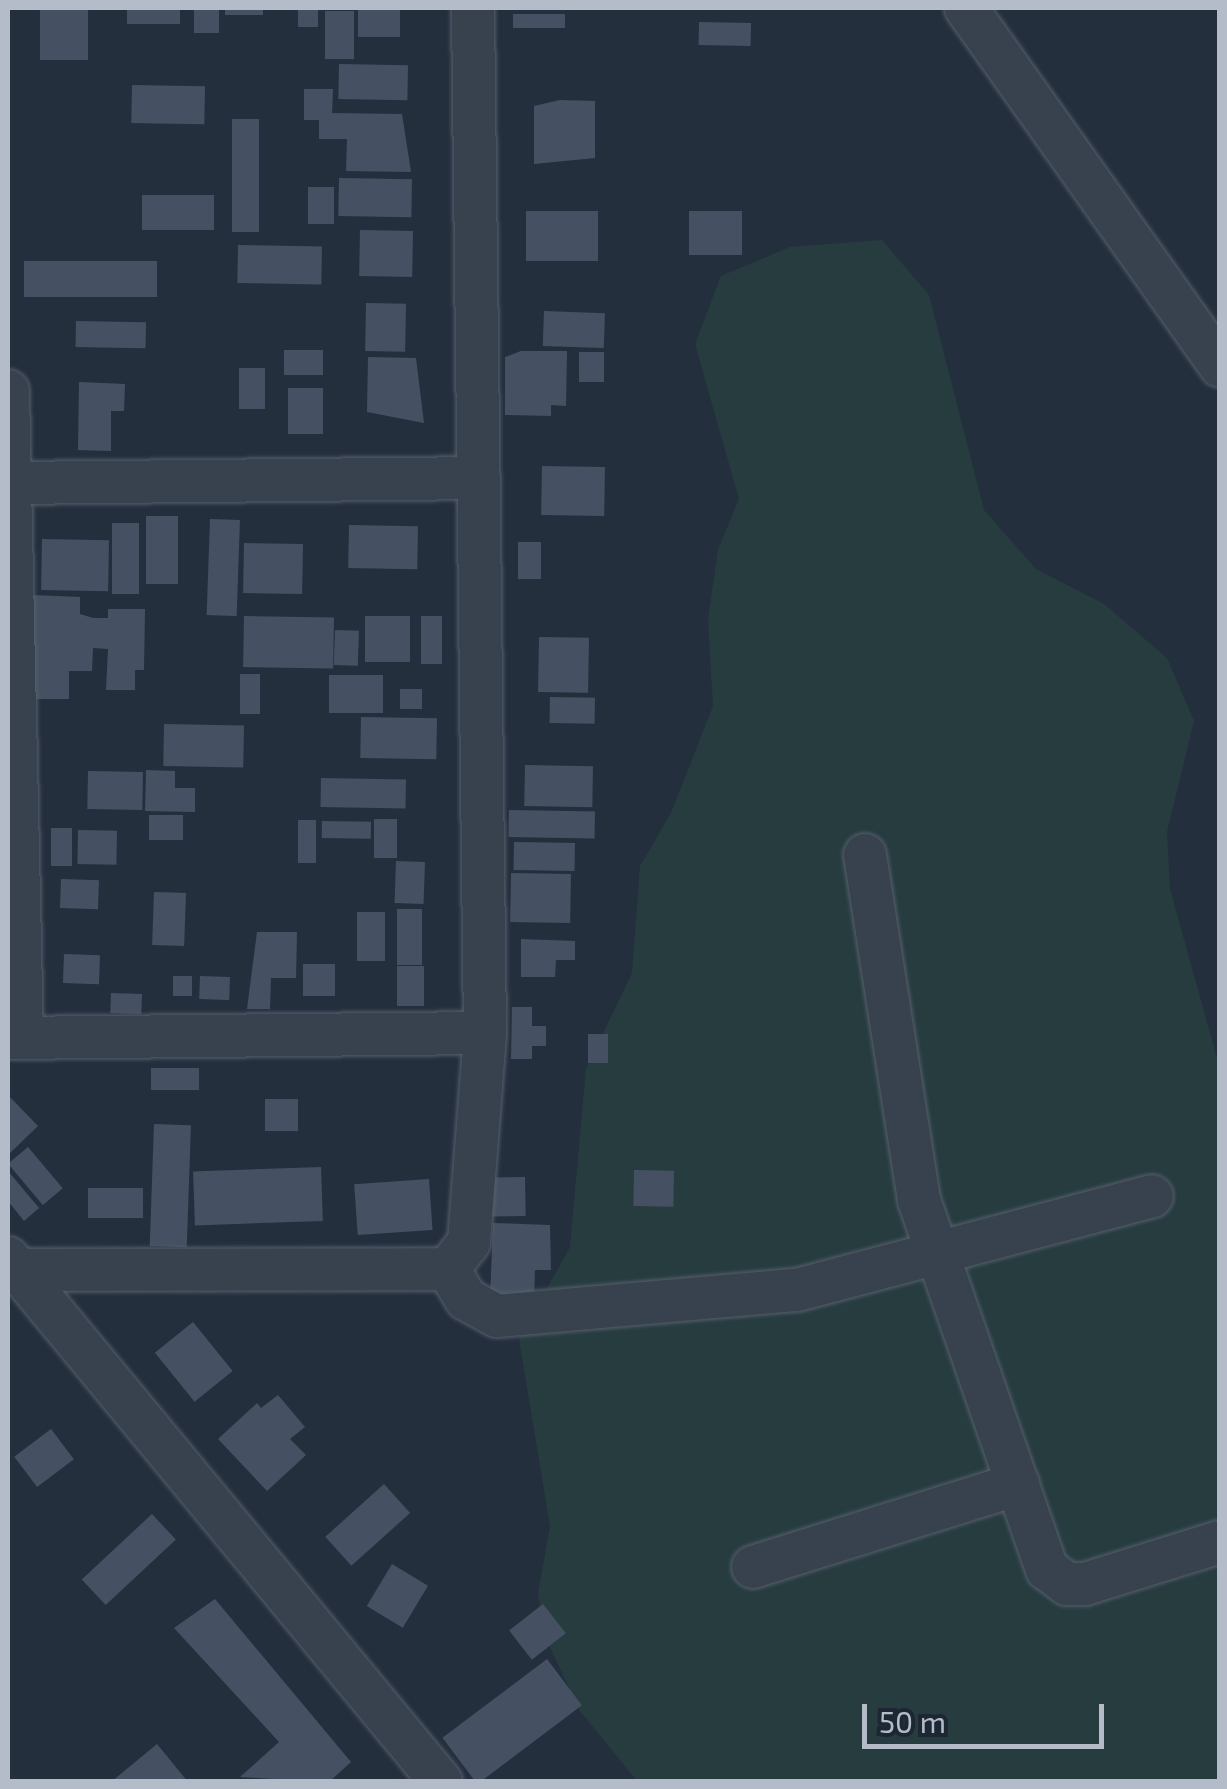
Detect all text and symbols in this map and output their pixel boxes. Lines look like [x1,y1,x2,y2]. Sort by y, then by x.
scale bar [867,1684,1110,1746]
text: 50 m [879,1703,946,1739]

